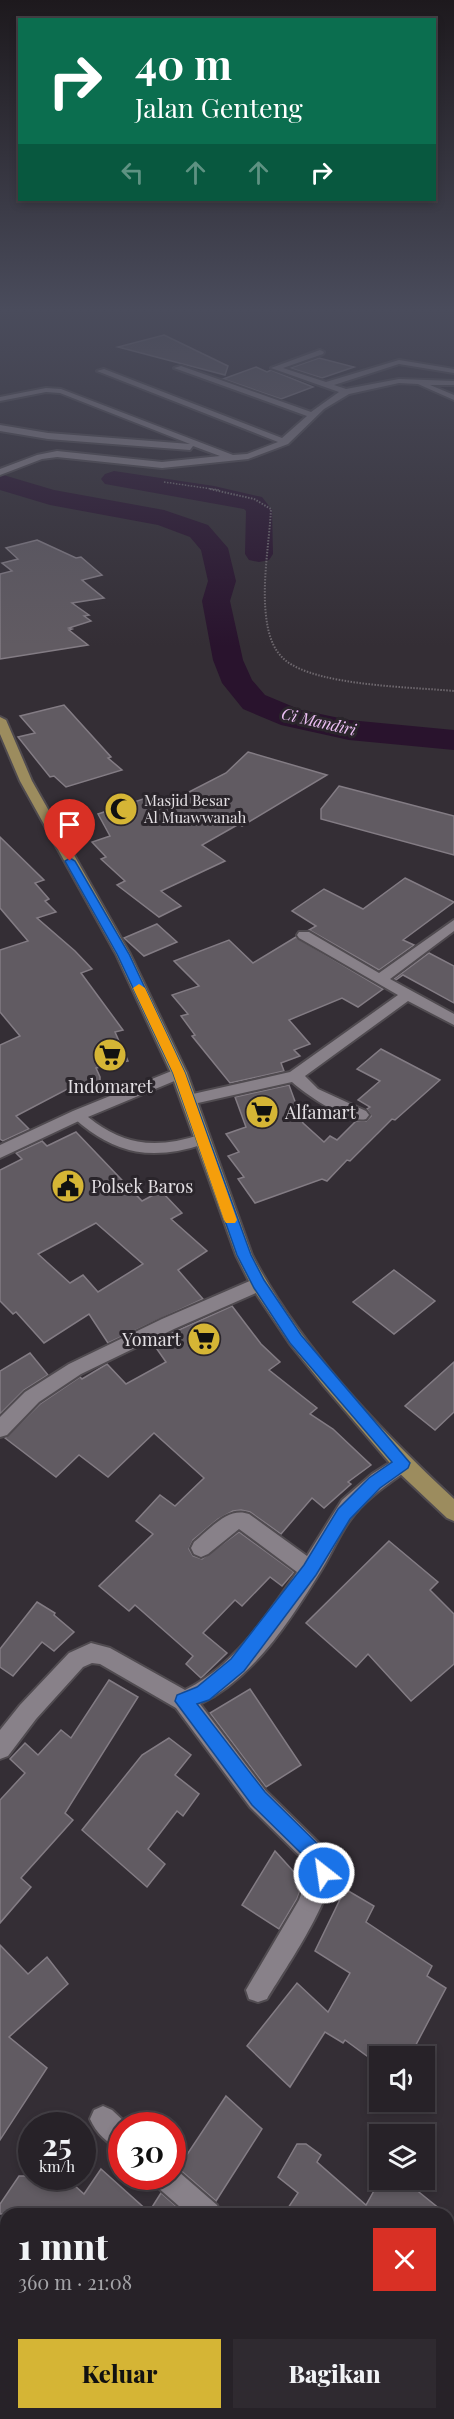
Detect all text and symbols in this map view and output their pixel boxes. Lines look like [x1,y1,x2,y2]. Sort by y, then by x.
text: 40 m [135,35,232,91]
icon: right [36,42,114,120]
text: Jalan Genteng [135,89,303,125]
icon: left [116,156,149,189]
icon: ahead [179,156,212,189]
icon: ahead [242,156,275,189]
icon: right [305,156,338,189]
water label: Ci Mandiri [280,702,359,740]
place label: Masjid Besar Al Muawwanah [143,790,246,827]
mosque icon: Masjid Besar Al Muawwanah [103,791,139,827]
pin [44,799,95,861]
icon: arrive [53,808,86,841]
supermarket icon: Indomaret [92,1037,128,1073]
place label: Indomaret [67,1074,153,1098]
supermarket icon: Alfamart [244,1094,280,1130]
place label: Alfamart [284,1100,356,1124]
public building icon: Polsek Baros [50,1168,86,1204]
place label: Polsek Baros [91,1174,193,1198]
supermarket icon: Yomart [186,1321,222,1357]
place label: Yomart [121,1327,182,1351]
position arrow [292,1841,356,1905]
map controls [369,2046,435,2190]
button: sound [369,2046,435,2112]
speed limit sign: 30 [108,2112,186,2190]
text: 25 [42,2124,72,2164]
button: layers [369,2124,435,2190]
text: km/h [39,2156,75,2176]
text: 1 mnt [18,2221,108,2269]
button: close [373,2228,436,2291]
text: 360 m · 21:08 [18,2268,132,2295]
button: Keluar [18,2339,221,2408]
button: Bagikan [233,2339,436,2408]

